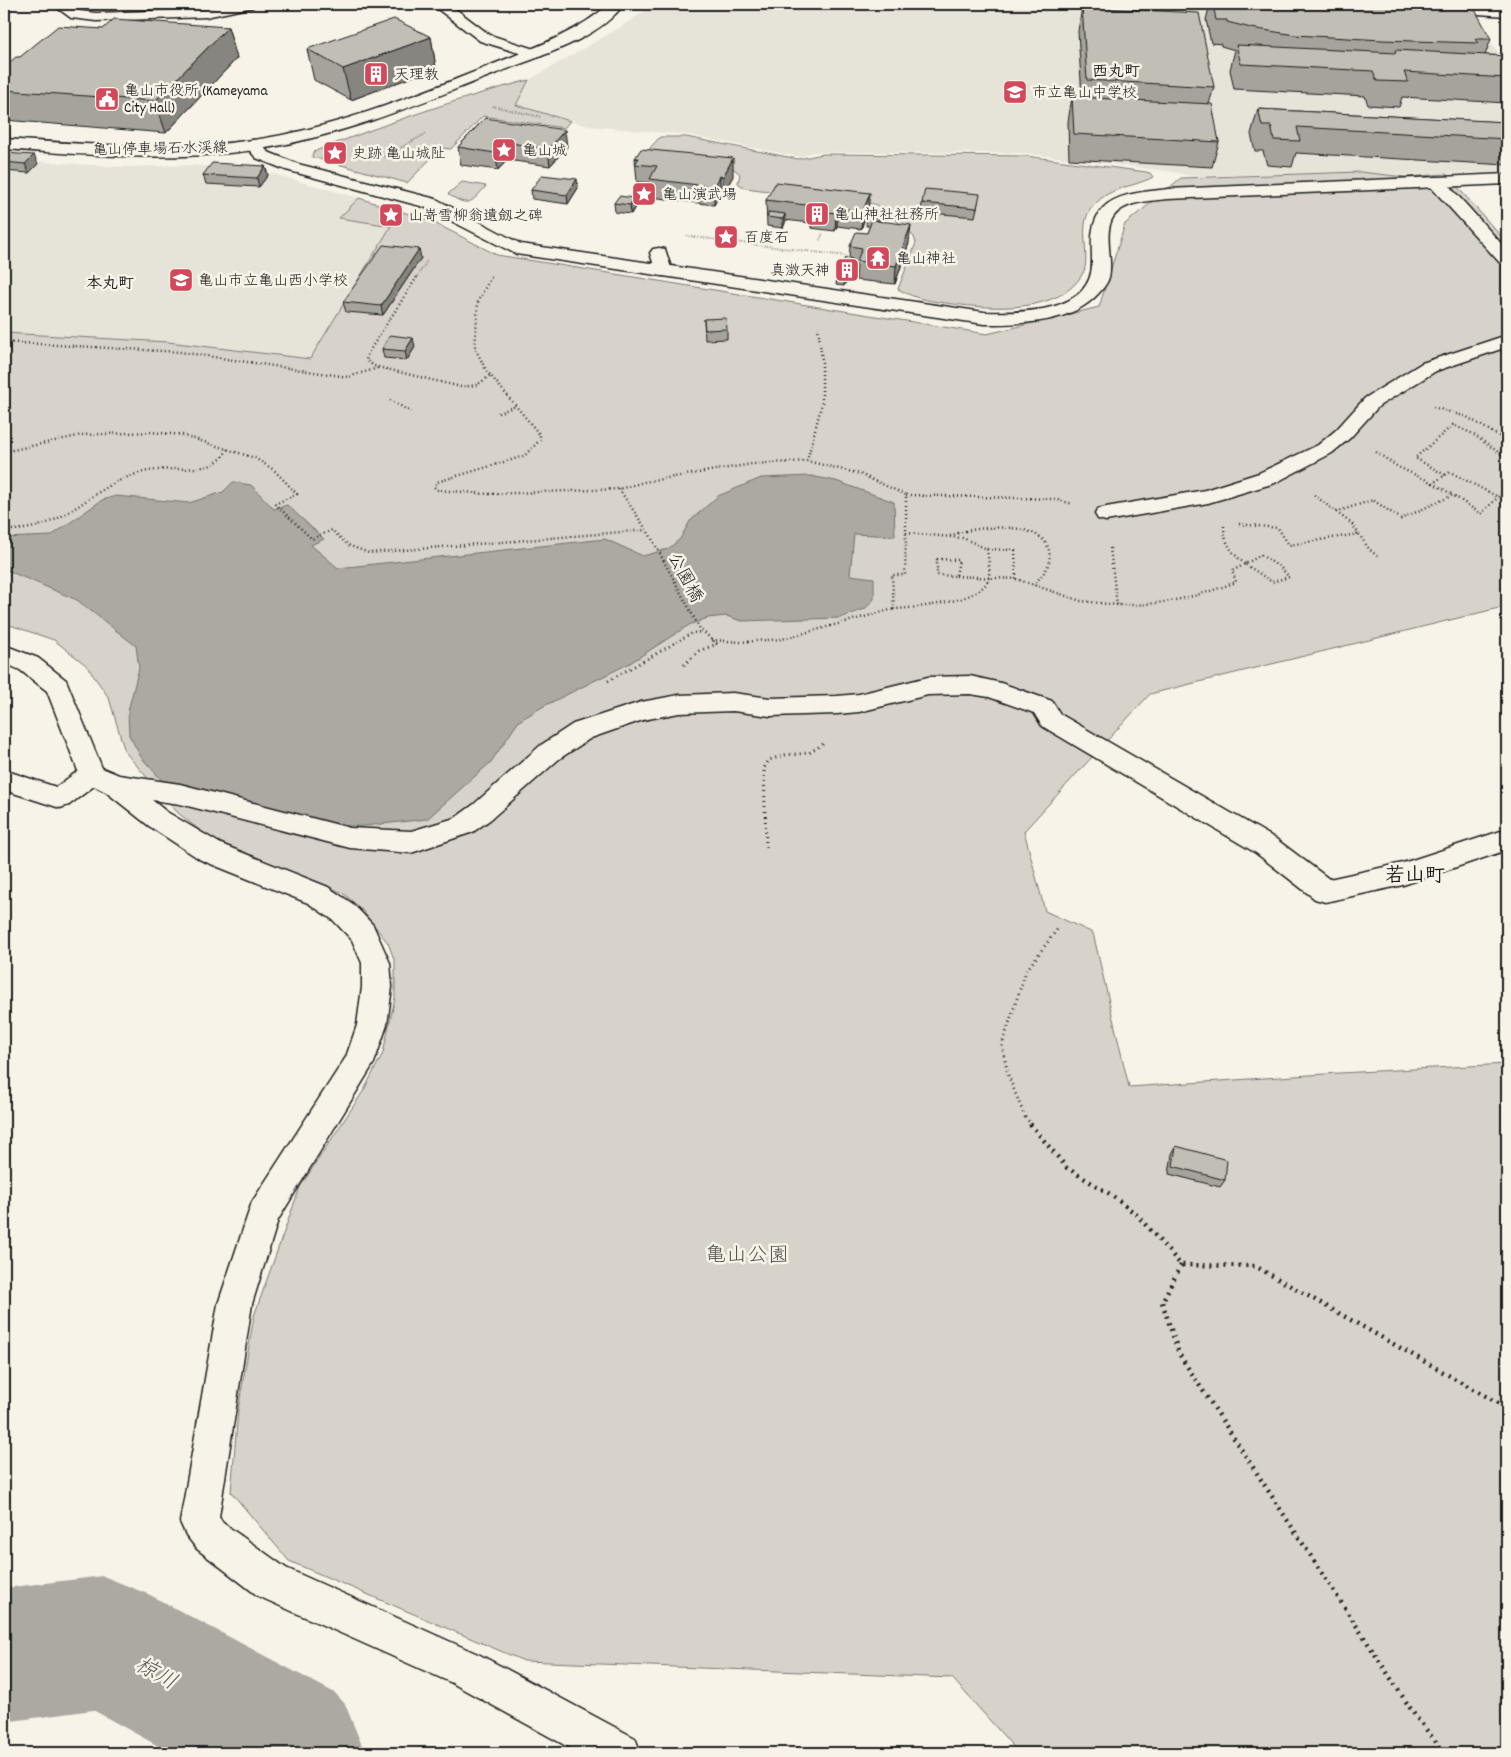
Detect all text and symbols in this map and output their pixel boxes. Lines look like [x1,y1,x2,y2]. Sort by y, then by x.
building icon: 天理教 [363,61,389,87]
district label: 西丸町 [1092,61,1140,84]
place label: 天理教 [394,65,439,87]
school or university icon: 市立亀山中学校 [1002,79,1028,105]
place label: 亀山市役所 (Kameyama City Hall) [124,81,268,120]
place label: 市立亀山中学校 [1032,83,1137,105]
public building icon: 亀山市役所 (Kameyama City Hall) [94,86,120,112]
place icon: 亀山城 [491,137,517,163]
street label: 亀山停車場石水渓線 [92,138,228,162]
place icon: 史跡 亀山城阯 [322,140,348,166]
place label: 亀山城 [522,141,567,163]
place label: 史跡 亀山城阯 [352,144,445,166]
place icon: 亀山演武場 [631,181,657,207]
place label: 亀山演武場 [662,185,737,207]
building icon: 亀山神社社務所 [804,201,830,227]
place icon: 山嵜雪柳翁遺劔之碑 [378,202,404,228]
place label: 亀山神社社務所 [834,205,939,227]
place label: 山嵜雪柳翁遺劔之碑 [408,206,543,228]
place icon: 百度石 [713,224,739,250]
place label: 百度石 [744,228,789,250]
temple icon: 亀山神社 [865,245,891,271]
place label: 亀山神社 [896,249,956,271]
building icon: 真澂天神 [834,257,860,283]
place label: 真澂天神 [770,261,830,283]
school or university icon: 亀山市立亀山西小学校 [168,267,194,293]
place label: 亀山市立亀山西小学校 [198,271,348,293]
district label: 本丸町 [86,273,134,296]
street label: 公園橋 [660,548,708,608]
district label: 若山町 [1385,863,1445,891]
park label: 亀山公園 [705,1242,789,1272]
water label: 椋川 [129,1651,182,1699]

